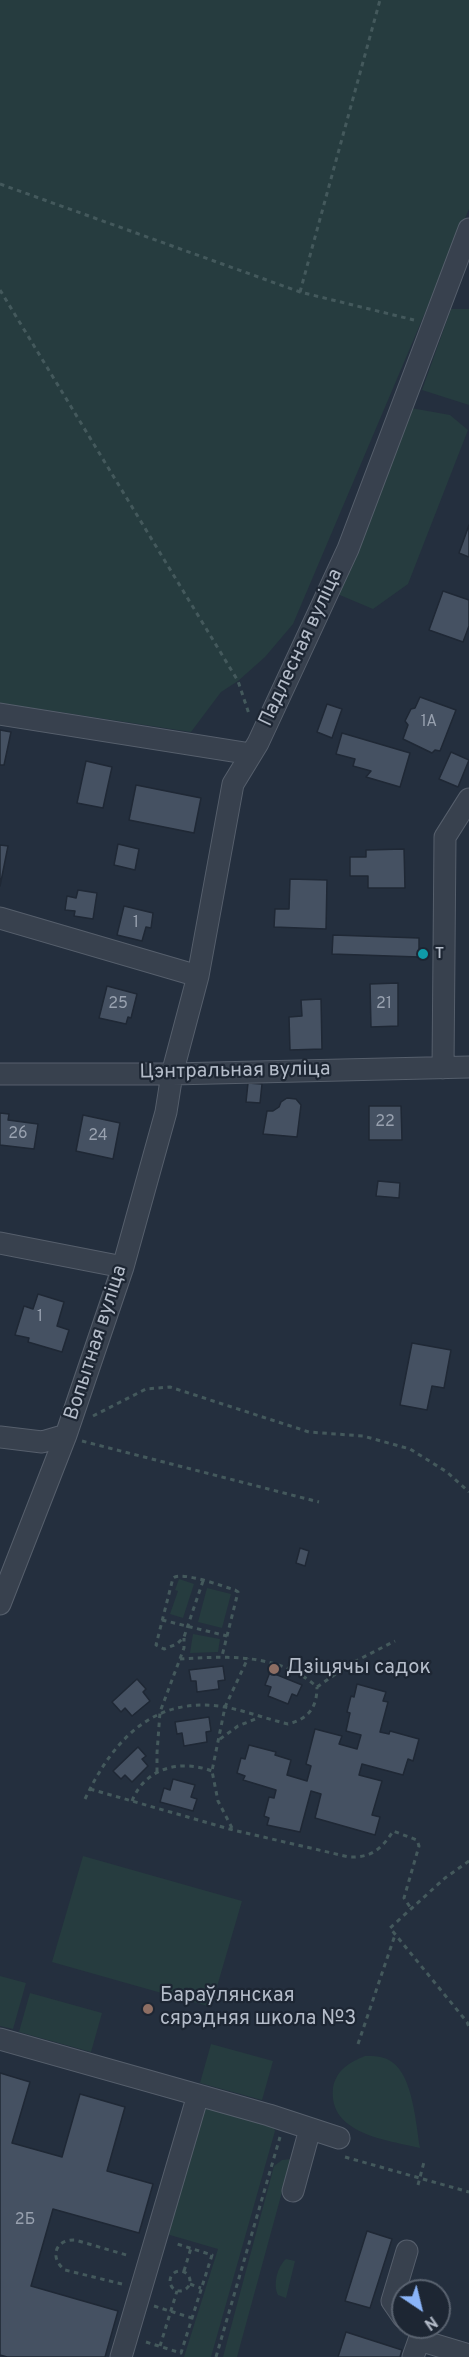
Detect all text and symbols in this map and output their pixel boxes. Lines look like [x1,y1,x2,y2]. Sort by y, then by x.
street label: Падлесная вуліца [255,565,349,731]
house number: 1А [421,713,437,733]
house number: 1 [133,914,139,934]
place label: т [435,942,444,966]
marker: т [416,947,430,961]
house number: 25 [108,995,128,1015]
house number: 21 [376,995,392,1015]
street label: Цэнтральная вуліца [139,1058,331,1086]
house number: 22 [375,1113,395,1133]
house number: 26 [8,1125,28,1145]
house number: 24 [88,1127,108,1147]
street label: Вопытная вуліца [61,1263,133,1423]
house number: 1 [37,1308,43,1328]
place label: Дзіцячы садок [286,1657,431,1681]
marker: Дзіцячы садок [267,1662,281,1676]
place label: Бараўлянская сярэдняя школа №3 [160,1985,356,2032]
marker: Бараўлянская сярэдняя школа №3 [141,2002,155,2016]
house number: 2Б [15,2211,35,2231]
north arrow [391,2279,451,2339]
text: N [420,2311,441,2334]

